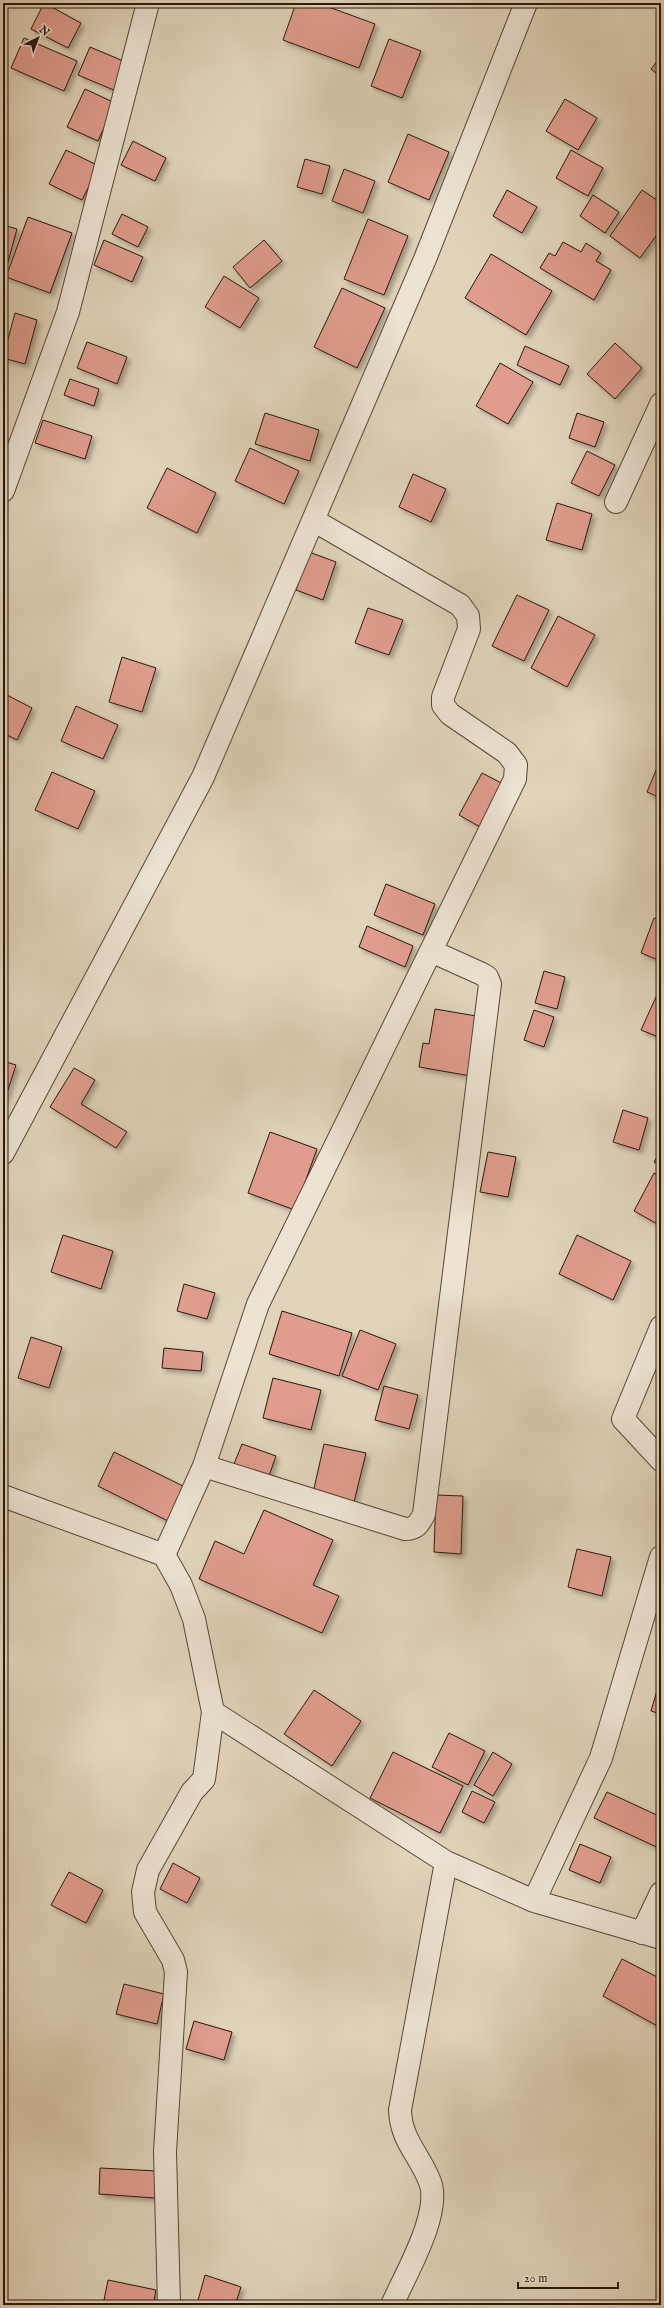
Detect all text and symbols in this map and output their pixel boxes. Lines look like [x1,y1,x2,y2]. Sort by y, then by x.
north arrow [18,18,58,58]
text: N [35,22,53,40]
scale bar [518,2264,618,2290]
text: 20 m [524,2271,547,2286]

